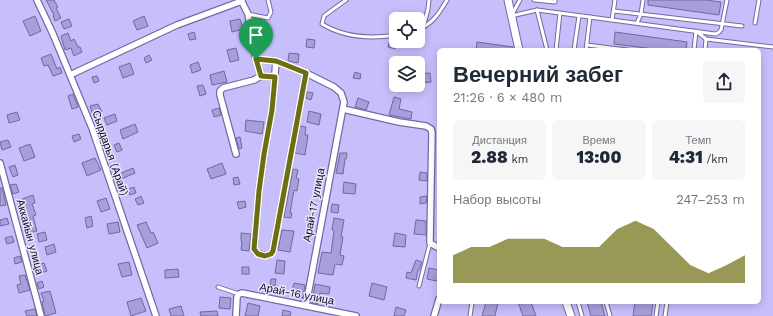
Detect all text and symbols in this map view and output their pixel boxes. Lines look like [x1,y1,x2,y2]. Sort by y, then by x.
map controls [389,12,425,92]
button: locate [389,12,425,48]
pin [239,18,273,59]
icon: arrive [245,24,267,46]
button: layers [389,56,425,92]
button: share [703,61,745,103]
text: Вечерний забег [453,62,623,87]
text: 21:26 · 6 × 480 m [453,90,562,105]
street label: Сырдарья (Арай) [89,109,131,197]
text: Дистанция [472,134,527,147]
text: Время [582,134,616,147]
text: Темп [685,134,711,147]
text: 2.88 [471,147,508,167]
text: 13:00 [576,147,622,167]
text: 4:31 [669,147,703,167]
text: km [508,153,528,166]
text: /km [703,153,728,166]
street label: Арай-17 улица [300,166,328,243]
text: Набор высоты [453,192,541,207]
text: 247–253 m [676,192,745,207]
street label: Аккайын улица [14,198,47,277]
street label: Арай-16 улица [259,280,336,308]

